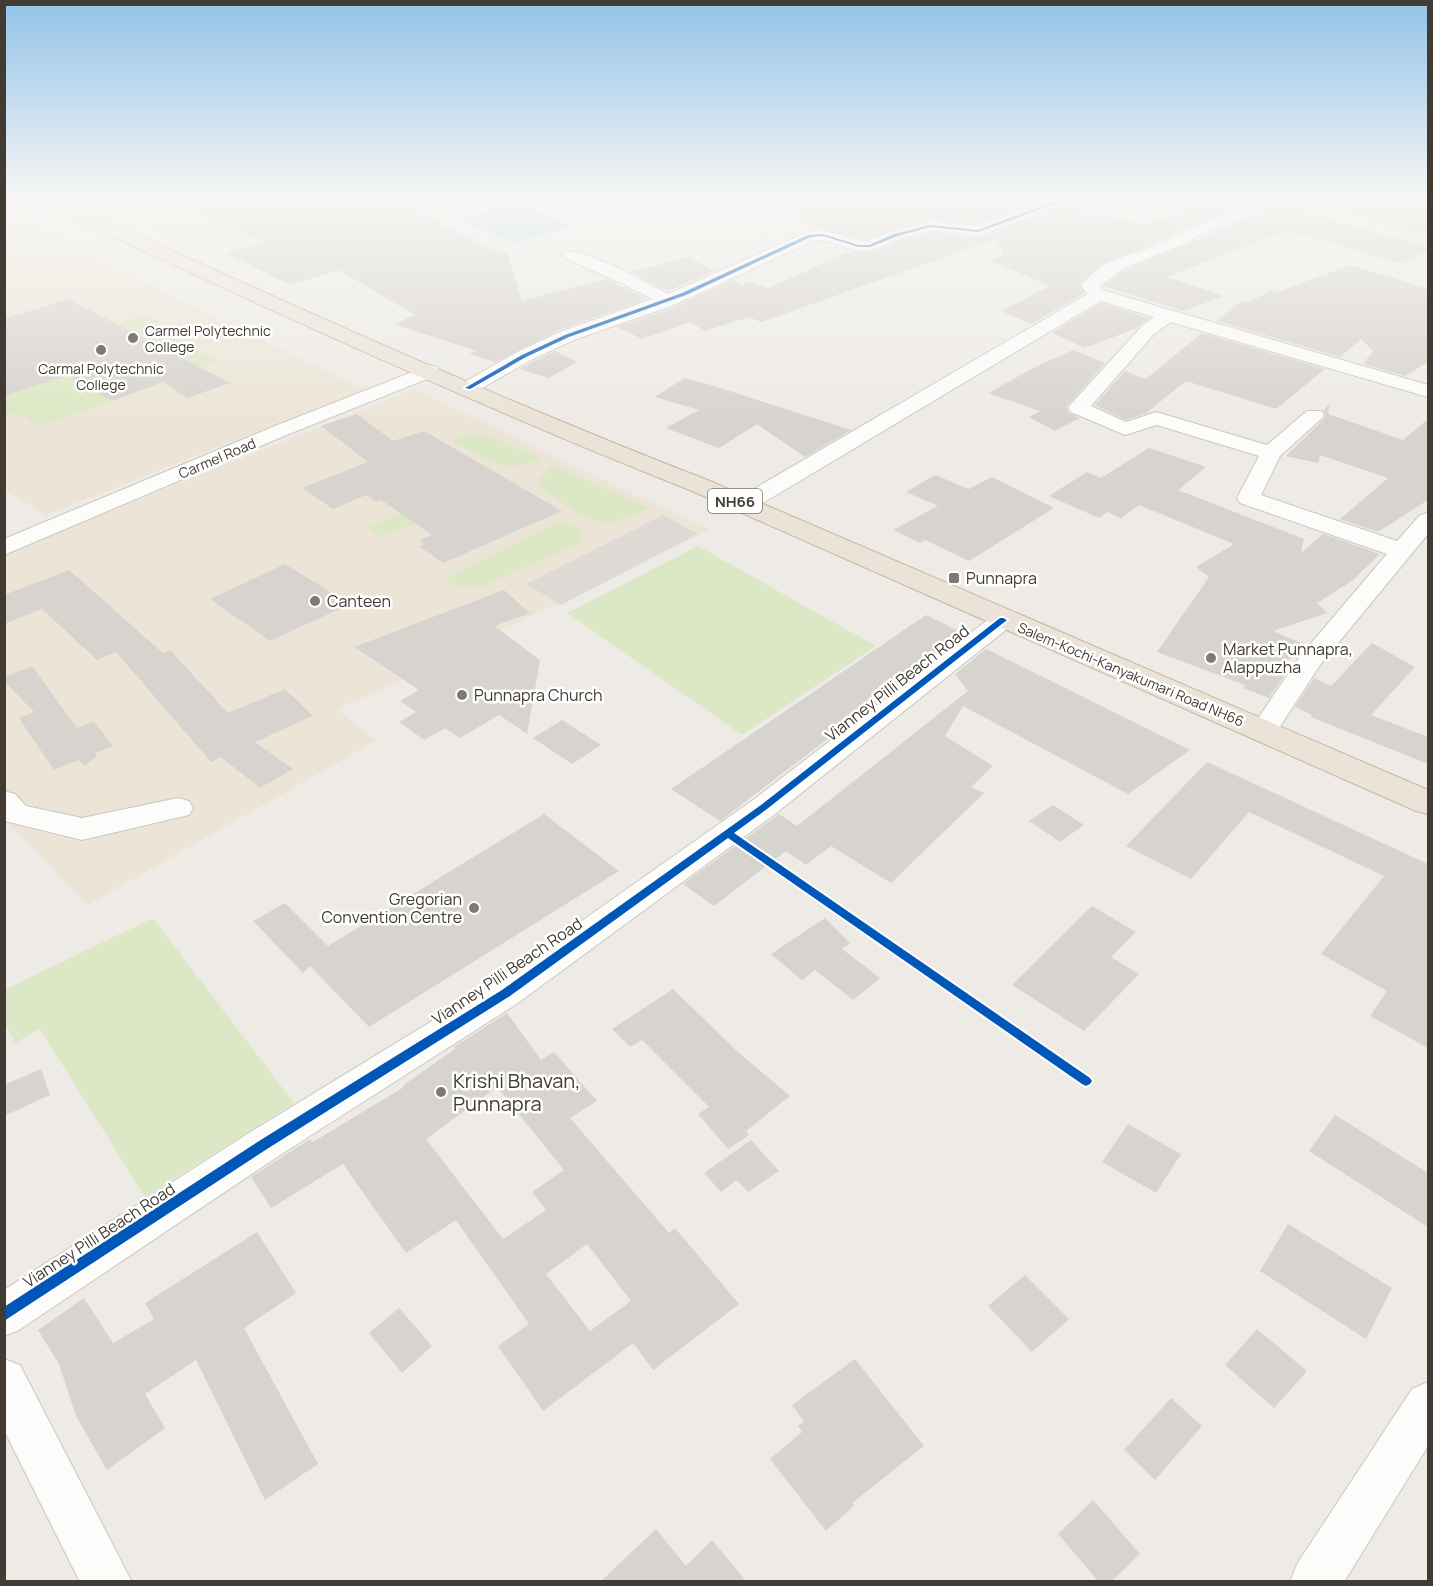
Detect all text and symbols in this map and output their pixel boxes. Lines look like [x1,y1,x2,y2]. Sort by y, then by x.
place label: Carmel Polytechnic College [145,321,271,356]
marker: Carmel Polytechnic College [126,331,140,345]
marker: Carmal Polytechnic College [94,343,108,357]
place label: Carmal Polytechnic College [38,359,164,394]
street label: Carmel Road [175,433,259,483]
road number: NH66 [708,489,762,513]
place label: Punnapra [966,567,1037,589]
marker: Punnapra [947,571,961,585]
place label: Canteen [327,590,391,612]
marker: Canteen [308,594,322,608]
street label: Salem-Kochi-Kanyakumari Road NH66 [1015,618,1247,730]
street label: Vianney Pilli Beach Road [821,620,973,746]
place label: Market Punnapra, Alappuzha [1223,638,1353,678]
marker: Market Punnapra, Alappuzha [1204,651,1218,665]
place label: Punnapra Church [474,684,603,706]
marker: Punnapra Church [455,688,469,702]
place label: Gregorian Convention Centre [321,888,462,928]
marker: Gregorian Convention Centre [467,901,481,915]
street label: Vianney Pilli Beach Road [428,912,586,1030]
place label: Krishi Bhavan, Punnapra [453,1067,581,1117]
marker: Krishi Bhavan, Punnapra [434,1085,448,1099]
street label: Vianney Pilli Beach Road [19,1178,179,1292]

